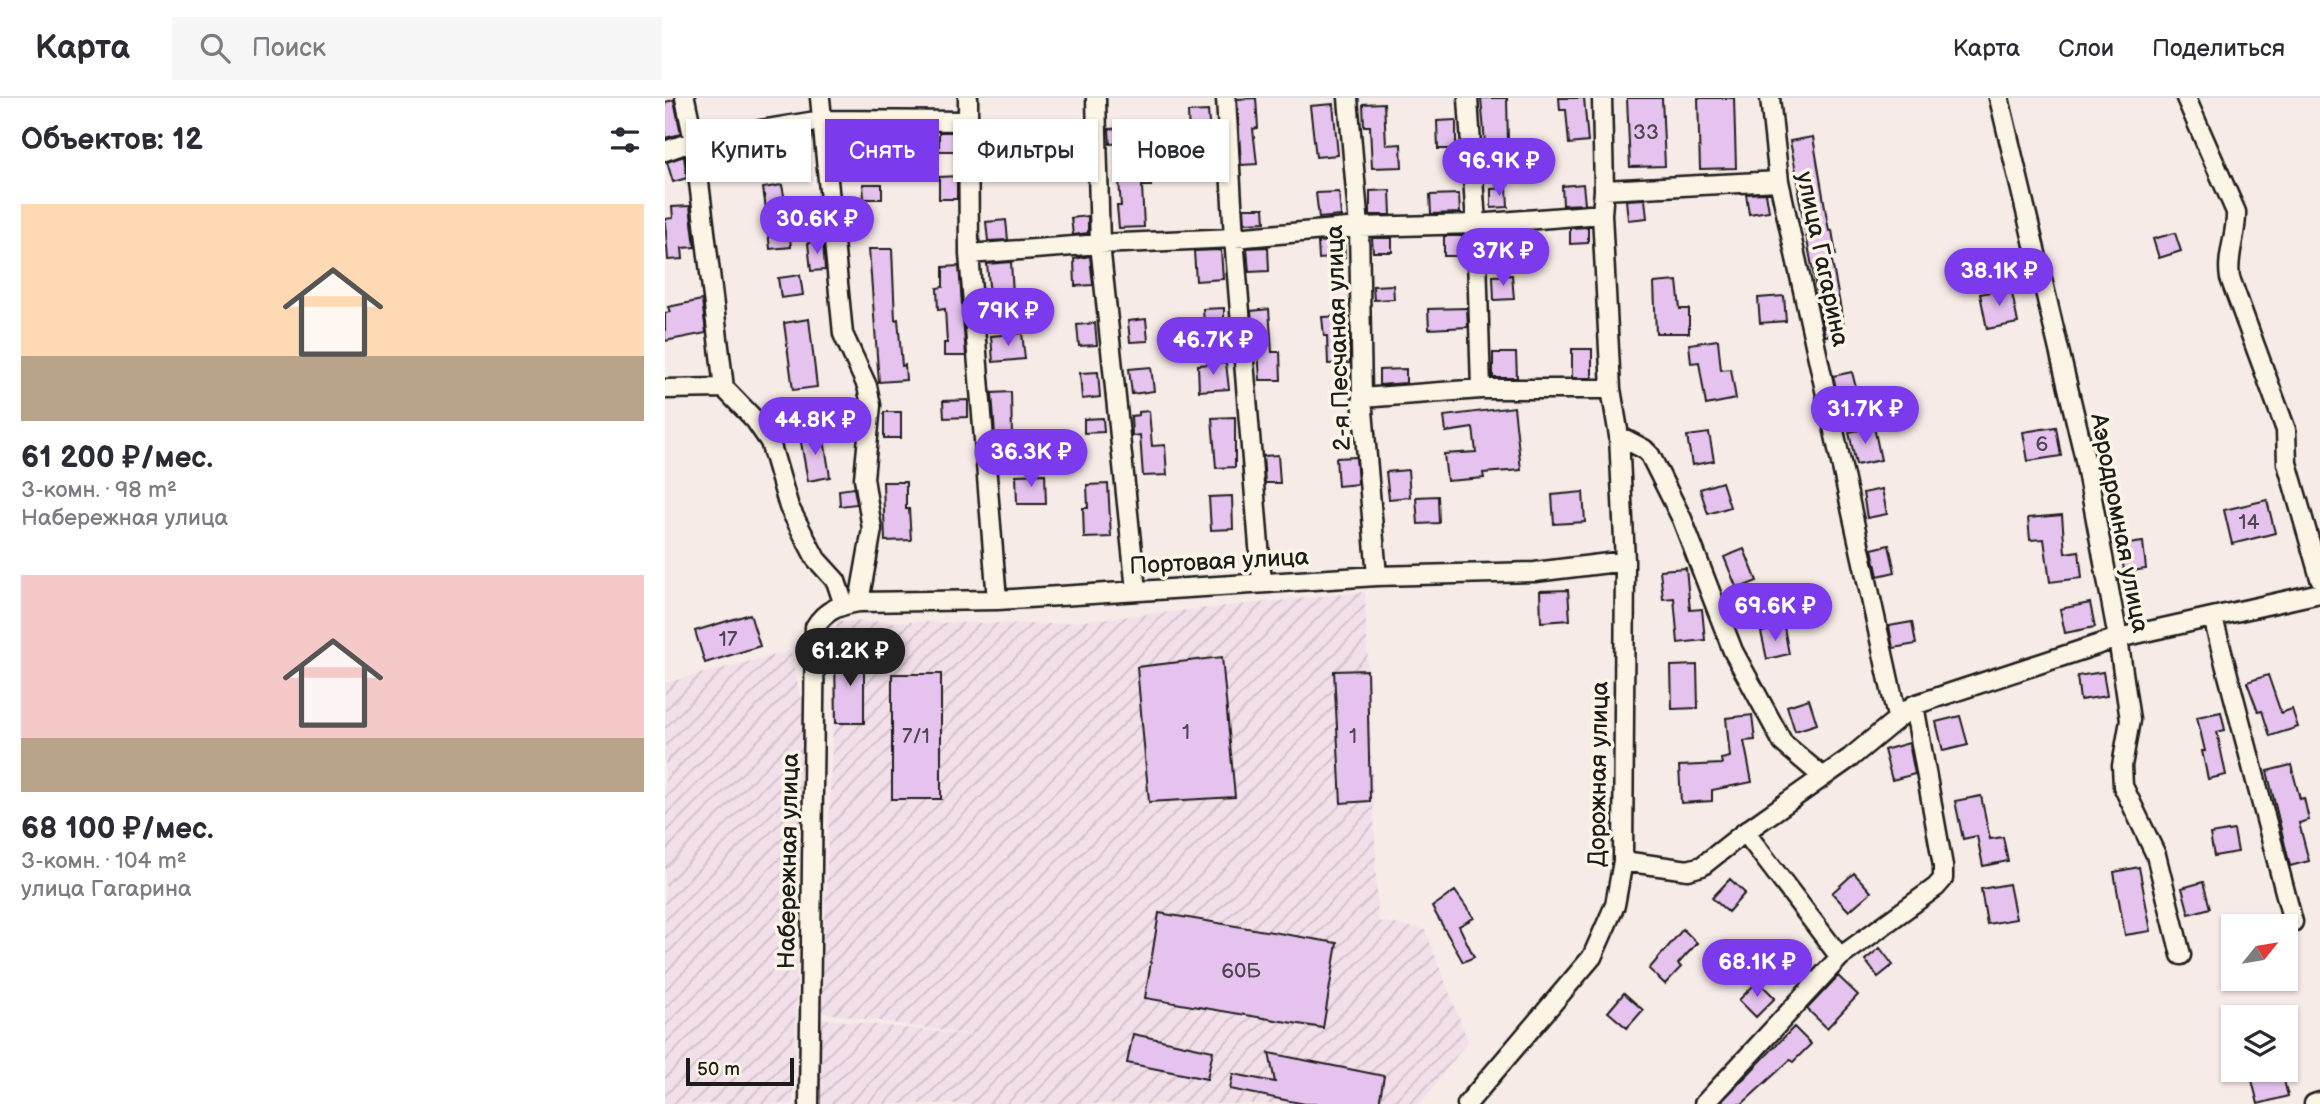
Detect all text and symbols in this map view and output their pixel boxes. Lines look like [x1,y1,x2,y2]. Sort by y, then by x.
search box [172,17,662,80]
text: Карта [35,28,130,68]
icon: search [196,29,234,67]
text: Поиск [252,33,326,64]
text: Карта [1953,34,2020,63]
text: Слои [2058,34,2114,63]
text: Поделиться [2152,34,2285,63]
chip: Купить [686,119,811,182]
chip: Снять [825,119,939,182]
chip: Фильтры [953,119,1098,182]
chip: Новое [1112,119,1229,182]
house number: 33 [1633,120,1659,145]
icon: filters [606,121,644,159]
text: Объектов: 12 [21,122,203,158]
pin: 96.9K ₽ [1434,139,1564,198]
text: 96.9K ₽ [1458,147,1540,175]
street label: улица Гагарина [1790,169,1855,349]
pin: 30.6K ₽ [752,197,882,256]
text: 30.6K ₽ [776,205,858,233]
street label: 2-я Песчаная улица [1320,224,1357,452]
pin: 37K ₽ [1454,228,1552,288]
text: 37K ₽ [1472,237,1534,265]
pin: 38.1K ₽ [1934,248,2064,308]
icon: home [270,249,396,375]
text: 38.1K ₽ [1960,257,2038,285]
pin: 79K ₽ [959,288,1057,348]
text: 79K ₽ [977,297,1039,325]
pin: 46.7K ₽ [1148,317,1278,377]
text: 46.7K ₽ [1173,326,1253,354]
pin: 31.7K ₽ [1800,386,1930,446]
text: 31.7K ₽ [1827,395,1903,423]
pin: 44.8K ₽ [750,398,880,457]
text: 44.8K ₽ [774,406,856,434]
street label: Аэродромная улица [2084,410,2155,635]
pin: 36.3K ₽ [966,430,1096,489]
house number: 6 [2036,432,2049,457]
text: 36.3K ₽ [990,438,1072,466]
text: 61 200 ₽/мес. [21,440,213,476]
text: 3-комн. · 98 m² [21,476,177,504]
text: Набережная улица [21,504,228,532]
house number: 14 [2239,510,2260,535]
street label: Портовая улица [1129,542,1310,581]
pin: 69.6K ₽ [1710,584,1840,643]
text: 69.6K ₽ [1734,592,1816,620]
icon: home [270,620,396,746]
house number: 17 [719,627,738,652]
pin: 61.2K ₽ [785,628,915,688]
text: 61.2K ₽ [811,637,889,665]
street label: Дорожная улица [1582,681,1615,867]
house number: 1 [1182,720,1190,745]
house number: 7/1 [902,724,930,749]
house number: 1 [1349,724,1357,749]
street label: Набережная улица [772,753,805,969]
text: 68 100 ₽/мес. [21,811,214,847]
text: 3-комн. · 104 m² [21,847,187,875]
text: улица Гагарина [21,875,192,903]
north arrow [2221,914,2298,990]
map controls [2221,914,2298,1082]
pin: 68.1K ₽ [1692,940,1822,999]
text: 68.1K ₽ [1718,948,1796,976]
house number: 60Б [1221,959,1261,984]
button: layers [2221,1005,2298,1082]
scale bar [686,1055,795,1087]
text: 50 m [697,1058,740,1081]

